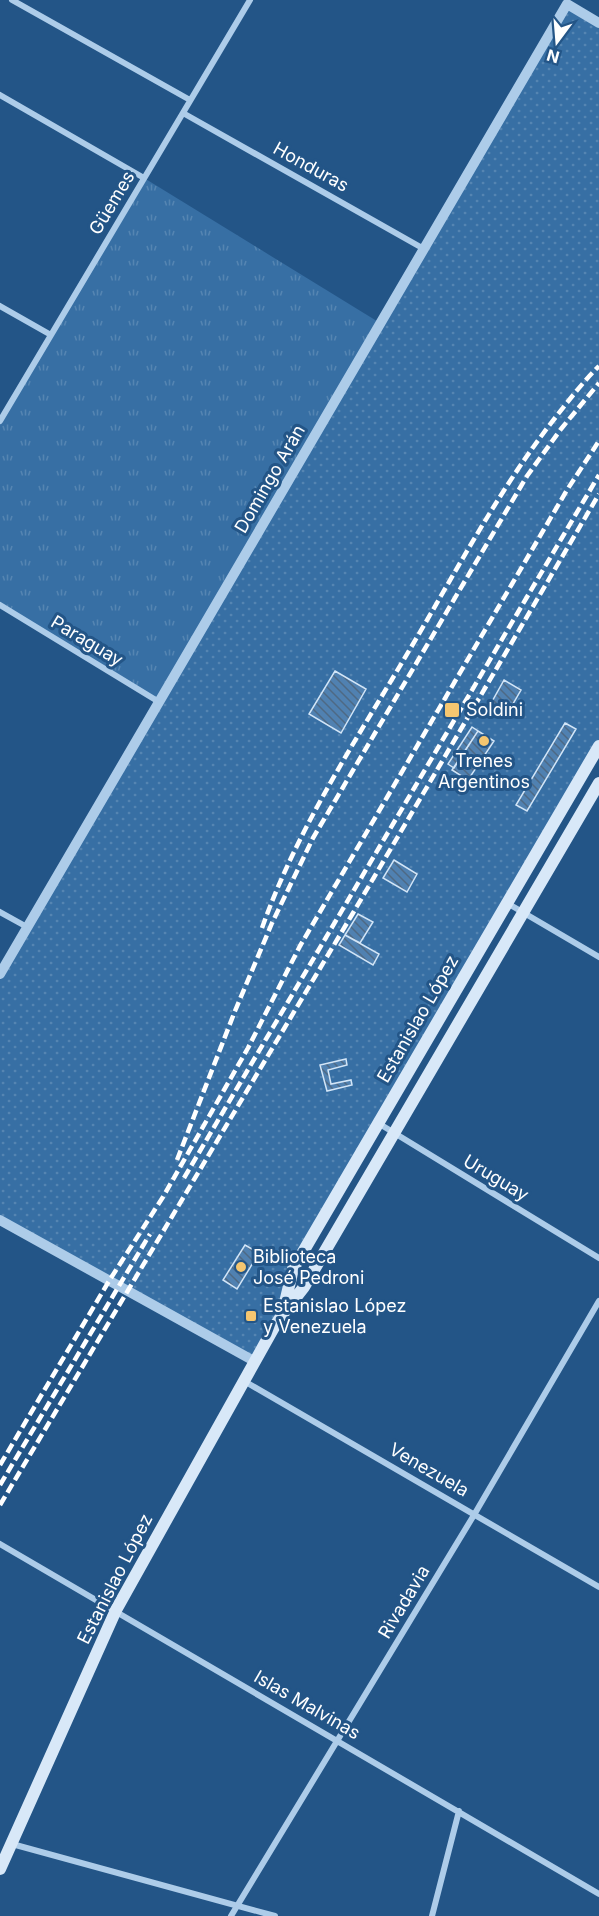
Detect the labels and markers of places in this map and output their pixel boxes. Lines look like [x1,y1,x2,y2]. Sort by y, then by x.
place label: Soldini [466,699,523,720]
marker: Soldini [443,701,461,719]
marker: Trenes Argentinos [477,734,491,748]
place label: Trenes Argentinos [438,750,530,792]
place label: Biblioteca José Pedroni [253,1246,364,1288]
marker: Biblioteca José Pedroni [234,1260,248,1274]
place label: Estanislao López y Venezuela [263,1295,406,1337]
marker: Estanislao López y Venezuela [244,1309,258,1323]

